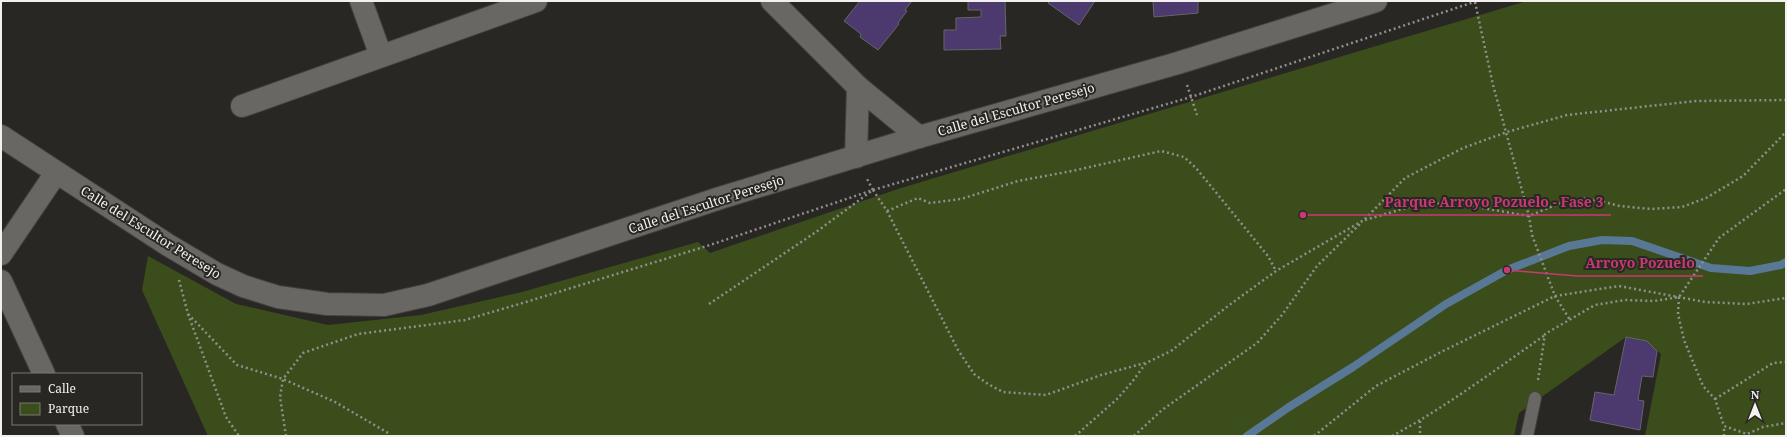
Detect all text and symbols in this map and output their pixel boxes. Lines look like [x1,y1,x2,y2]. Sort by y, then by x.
street label: Calle del Escultor Peresejo [935,78,1097,140]
street label: Calle del Escultor Peresejo [626,170,786,238]
street label: Calle del Escultor Peresejo [77,181,225,283]
callout: Parque Arroyo Pozuelo - Fase 3 [1377,189,1611,215]
text: Parque Arroyo Pozuelo - Fase 3 [1385,192,1603,211]
callout: Arroyo Pozuelo [1577,250,1703,276]
text: Arroyo Pozuelo [1585,253,1695,272]
legend [12,373,142,425]
text: Calle [48,380,76,397]
north arrow [1735,385,1775,425]
text: N [1751,387,1760,402]
text: Parque [48,400,89,417]

